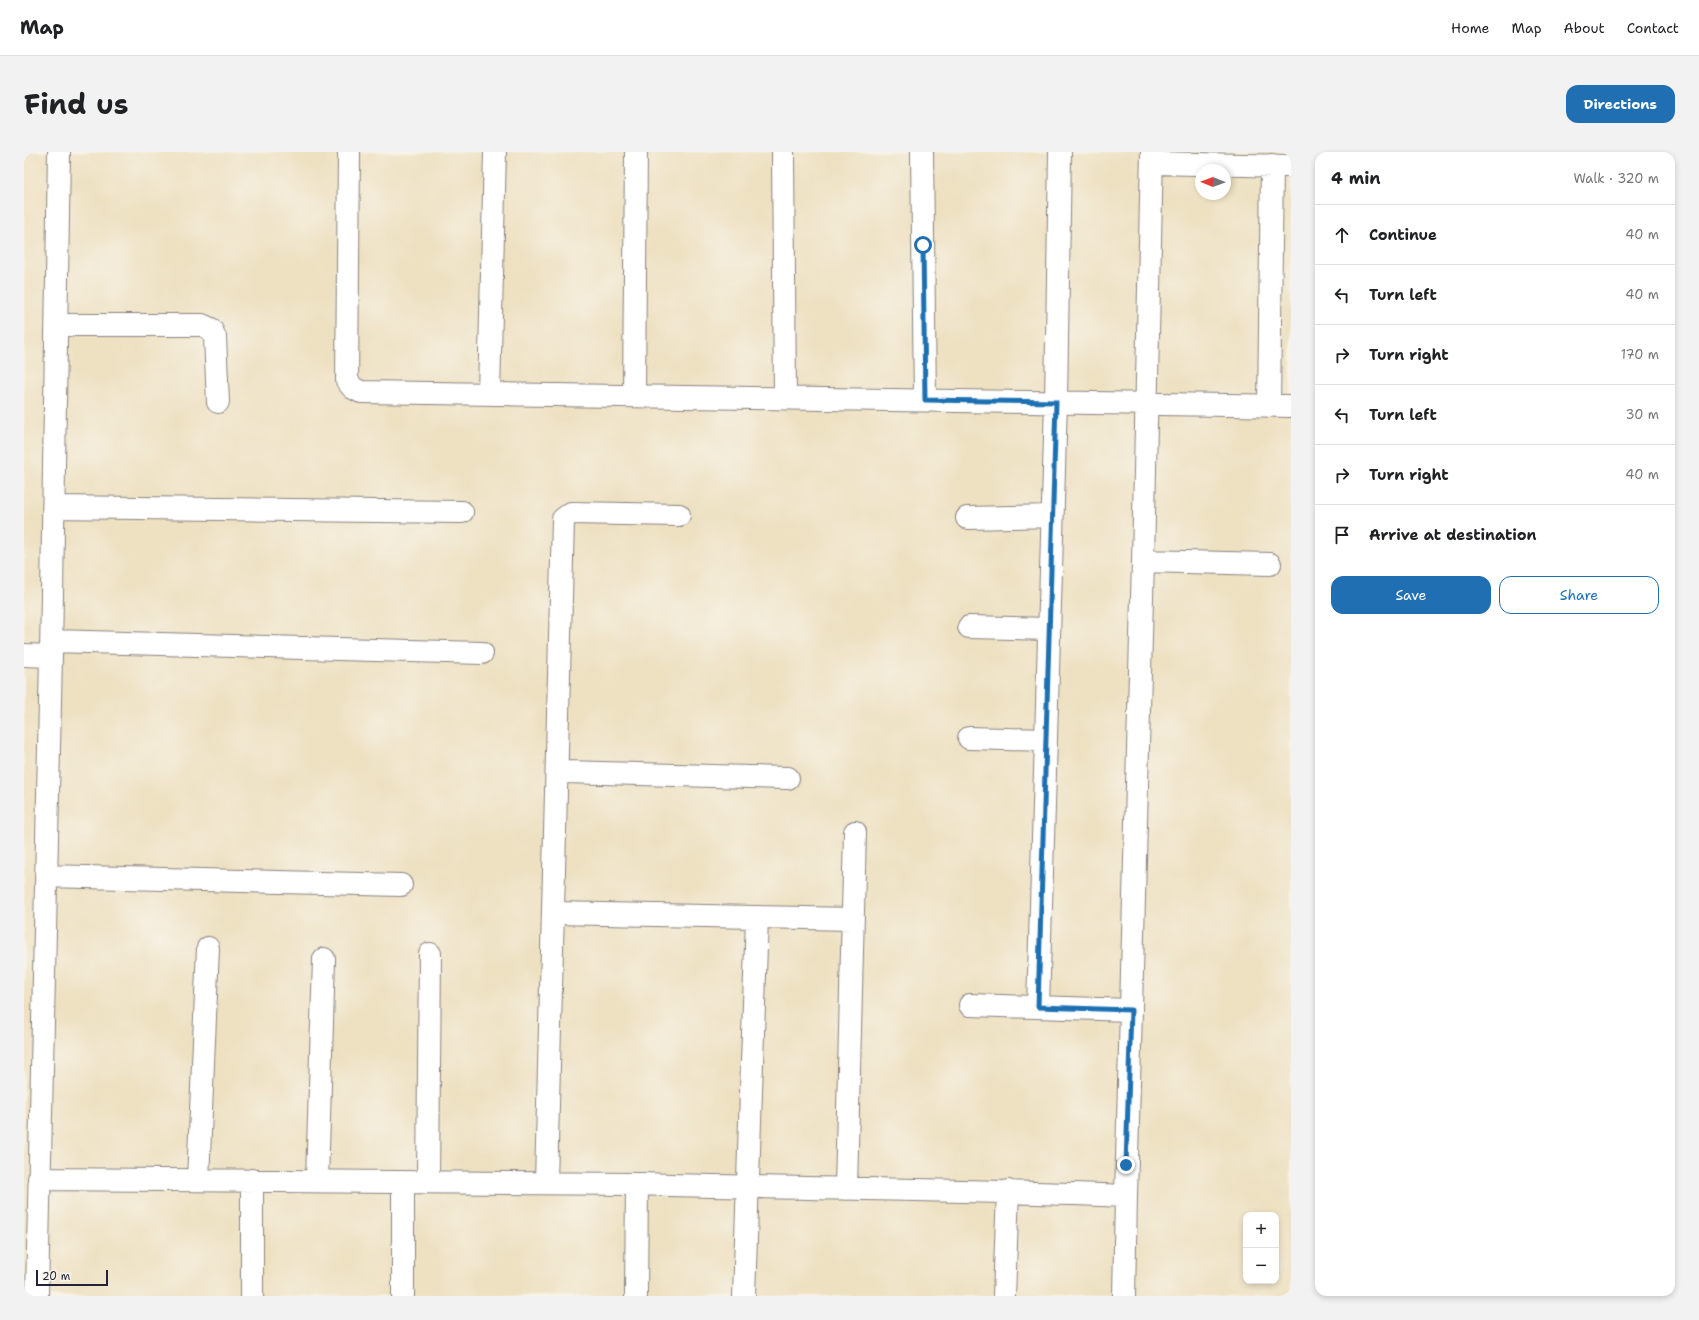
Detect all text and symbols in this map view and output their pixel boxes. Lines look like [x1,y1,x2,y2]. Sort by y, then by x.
text: Map [20,15,64,40]
text: Home [1451,19,1490,37]
text: Map [1512,19,1542,37]
text: About [1564,19,1605,37]
text: Contact [1627,19,1679,37]
text: Find us [24,85,129,123]
button: Directions [1566,85,1675,123]
north arrow [1195,164,1231,200]
text: 4 min [1331,167,1381,189]
text: Walk · 320 m [1573,170,1659,187]
icon: ahead [1331,224,1353,246]
text: Continue [1369,225,1437,245]
text: 40 m [1625,226,1659,243]
route start [914,236,932,254]
icon: left [1331,284,1353,306]
text: Turn left [1369,285,1437,305]
text: 40 m [1625,286,1659,303]
icon: right [1331,344,1353,366]
text: Turn right [1369,345,1449,365]
text: 170 m [1621,346,1659,363]
icon: left [1331,404,1353,426]
text: Turn left [1369,405,1437,425]
text: 30 m [1625,406,1659,423]
icon: right [1331,464,1353,486]
text: Turn right [1369,465,1449,485]
text: 40 m [1625,466,1659,483]
icon: arrive [1331,524,1353,546]
text: Arrive at destination [1369,525,1537,545]
button: Save [1331,576,1491,614]
button: Share [1499,576,1659,614]
route end [1117,1156,1135,1174]
map controls [1243,1212,1279,1284]
button: + [1243,1212,1279,1248]
button: − [1243,1248,1279,1284]
scale bar [36,1268,108,1287]
text: 20 m [42,1269,70,1284]

